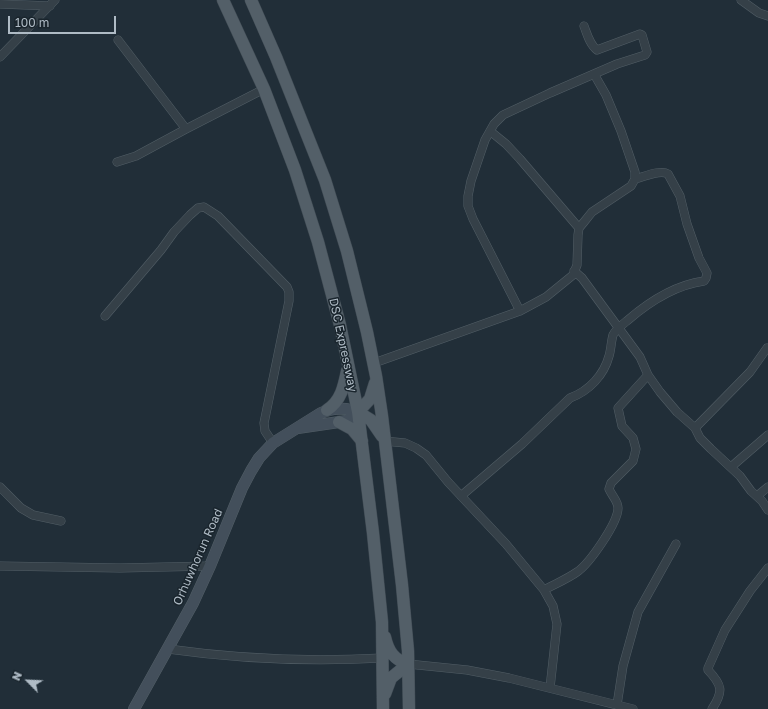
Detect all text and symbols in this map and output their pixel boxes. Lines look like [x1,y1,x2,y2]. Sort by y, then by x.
scale bar [10,8,118,34]
text: 100 m [15,15,49,30]
street label: DSC Expressway [326,297,360,393]
street label: Orhuwhorun Road [170,506,226,608]
north arrow [8,661,48,701]
text: N [9,669,24,682]

